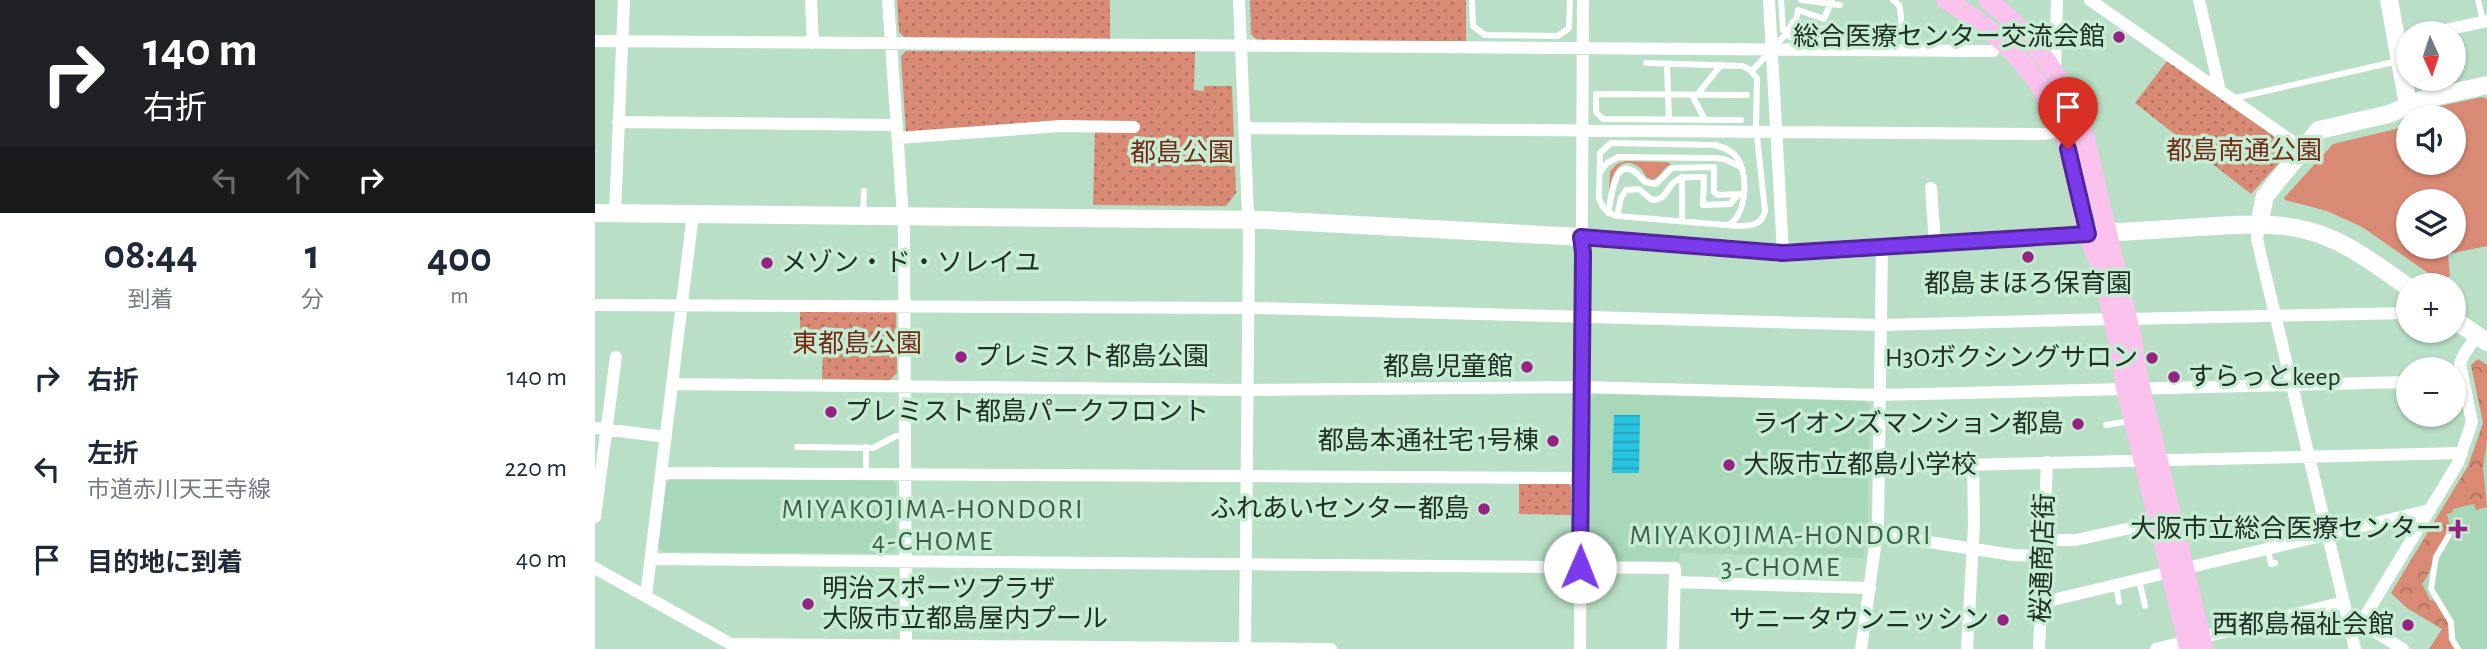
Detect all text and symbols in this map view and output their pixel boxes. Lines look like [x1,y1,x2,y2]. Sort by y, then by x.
north arrow [2396,21,2466,91]
map controls [2396,21,2466,427]
place label: 総合医療センター交流会館 [1793,22,2105,50]
text: 140 m [143,26,258,75]
icon: right [28,28,119,119]
marker: 総合医療センター交流会館 [2111,29,2127,45]
pin [2038,77,2098,149]
icon: arrive [2049,88,2087,126]
text: 右折 [143,92,207,124]
button: sound [2396,105,2466,175]
park label: 都島南通公園 [2166,136,2322,164]
park label: 都島公園 [1130,138,1234,166]
icon: left [206,161,244,199]
icon: ahead [279,161,317,199]
icon: right [352,161,390,199]
button: layers [2396,189,2466,259]
text: 08:44 [103,234,198,276]
text: 1 [305,234,320,276]
text: 400 [427,237,492,279]
place label: メゾン・ド・ソレイユ [781,248,1040,276]
marker: 都島まほろ保育園 [2020,249,2036,265]
marker: メゾン・ド・ソレイユ [759,255,775,271]
place label: 都島まほろ保育園 [1924,269,2132,297]
button: + [2396,273,2466,343]
text: m [450,285,469,308]
text: 到着 [127,289,173,312]
text: 分 [301,289,324,312]
park label: 東都島公園 [792,329,922,357]
place label: プレミスト都島公園 [975,342,1209,370]
place label: H3Oボクシングサロン [1885,343,2138,371]
marker: プレミスト都島公園 [953,349,969,365]
marker: H3Oボクシングサロン [2144,350,2160,366]
place label: 都島児童館 [1383,352,1513,380]
button: − [2396,357,2466,427]
icon: right [28,359,66,397]
marker: 都島児童館 [1519,359,1535,375]
text: 140 m [507,364,567,390]
place label: すらっとkeep [2188,364,2341,390]
text: 右折 [87,368,139,394]
marker: すらっとkeep [2166,369,2182,385]
place label: プレミスト都島パークフロント [845,397,1209,425]
marker: プレミスト都島パークフロント [823,404,839,420]
place label: ライオンズマンション都島 [1753,409,2064,437]
marker: ライオンズマンション都島 [2070,416,2086,432]
place label: 都島本通社宅 1号棟 [1318,426,1539,454]
marker: 都島本通社宅 1号棟 [1545,433,1561,449]
text: 左折 [87,441,139,467]
icon: left [28,450,66,488]
place label: 大阪市立都島小学校 [1743,450,1977,478]
text: 220 m [505,455,567,481]
marker: 大阪市立都島小学校 [1721,457,1737,473]
text: 市道赤川天王寺線 [87,479,271,502]
street label: 桜通商店街 [2027,493,2058,623]
place label: ふれあいセンター都島 [1210,494,1470,522]
district label: MIYAKOJIMA-HONDORI 4-CHOME [781,496,1085,556]
marker: ふれあいセンター都島 [1476,501,1492,517]
place label: 大阪市立総合医療センター [2130,514,2442,542]
marker: 大阪市立総合医療センター [2448,519,2468,539]
district label: MIYAKOJIMA-HONDORI 3-CHOME [1629,522,1933,582]
position arrow [1543,530,1617,604]
icon: arrive [28,541,66,579]
text: 40 m [516,546,567,572]
text: 目的地に到着 [87,550,243,576]
place label: 明治スポーツプラザ 大阪市立都島屋内プール [822,574,1108,632]
marker: 明治スポーツプラザ 大阪市立都島屋内プール [800,596,816,612]
place label: サニータウンニッシン [1729,606,1989,633]
place label: 西都島福祉会館 [2212,610,2394,638]
marker: サニータウンニッシン [1995,612,2011,628]
marker: 西都島福祉会館 [2400,617,2416,633]

